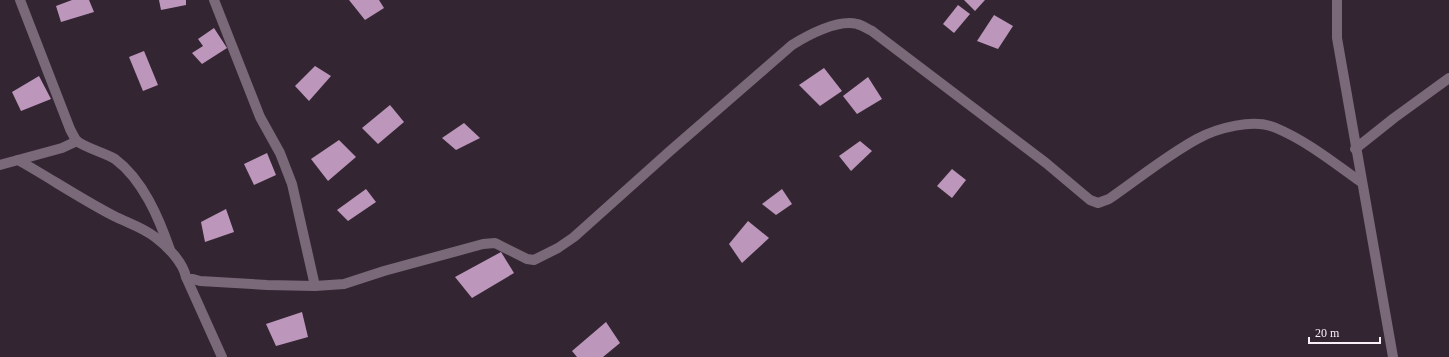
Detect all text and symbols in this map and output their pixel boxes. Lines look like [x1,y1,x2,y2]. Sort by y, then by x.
scale bar [1309,319,1380,345]
text: 20 m [1315,326,1340,340]

